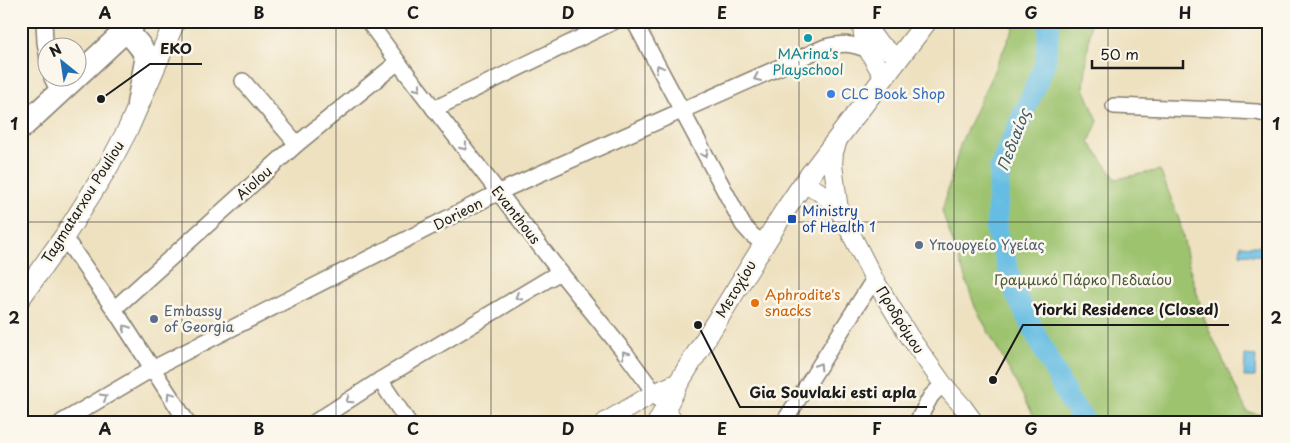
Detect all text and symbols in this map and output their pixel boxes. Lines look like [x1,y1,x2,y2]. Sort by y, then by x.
text: A [99,0,112,24]
text: B [254,0,265,24]
text: C [407,0,419,24]
text: D [562,0,574,24]
text: E [717,0,727,24]
text: F [872,0,882,24]
text: G [1024,0,1038,24]
text: H [1179,0,1191,24]
marker: MArina's Playschool [802,32,814,44]
callout: EKO [150,34,202,64]
text: EKO [160,36,192,59]
north arrow [38,38,88,88]
text: N [45,38,65,62]
scale bar [1092,38,1184,70]
text: 50 m [1100,42,1139,65]
place label: MArina's Playschool [773,43,843,80]
one-way arrow [655,64,665,73]
one-way arrow [753,71,762,82]
one-way arrow [412,83,421,92]
place label: CLC Book Shop [841,83,945,104]
marker: CLC Book Shop [825,88,837,100]
water label: Πεδιαίος [990,104,1035,174]
text: 1 [10,111,18,135]
text: 1 [1272,111,1280,135]
street label: Tagmatarxou Pouliou [36,136,129,267]
one-way arrow [458,142,467,151]
one-way arrow [699,148,709,157]
street label: Aiolou [231,161,276,204]
street label: Evanthous [487,181,546,248]
street label: Dorieon [430,192,486,235]
place label: Ministry of Health 1 [802,200,876,237]
marker: Ministry of Health 1 [786,213,798,225]
place label: Υπουργείο Υγείας [929,234,1045,255]
marker: Υπουργείο Υγείας [913,239,925,251]
street label: Μετοχίου [710,256,761,321]
park label: Γραμμικό Πάρκο Πεδιαίου [994,269,1172,290]
street label: Προδρόμου [871,282,929,358]
place label: Aphrodite's snacks [765,284,840,321]
one-way arrow [514,290,523,300]
callout: Yiorki Residence (Closed) [1023,295,1229,325]
marker: Aphrodite's snacks [749,297,761,309]
text: Yiorki Residence (Closed) [1033,297,1219,320]
place label: Embassy of Georgia [164,300,235,337]
text: 2 [8,305,20,329]
text: 2 [1270,305,1282,329]
marker: Embassy of Georgia [148,313,160,325]
one-way arrow [123,325,132,334]
one-way arrow [622,350,631,360]
one-way arrow [813,362,823,371]
callout: Gia Souvlaki esti apla [740,377,927,407]
text: Gia Souvlaki esti apla [749,380,917,403]
one-way arrow [167,392,176,401]
one-way arrow [99,394,108,404]
one-way arrow [346,394,355,403]
text: A [99,416,112,440]
text: B [254,416,265,440]
text: C [407,416,419,440]
text: D [562,416,574,440]
text: E [717,416,727,440]
text: F [872,416,882,440]
text: G [1024,416,1038,440]
text: H [1179,416,1191,440]

